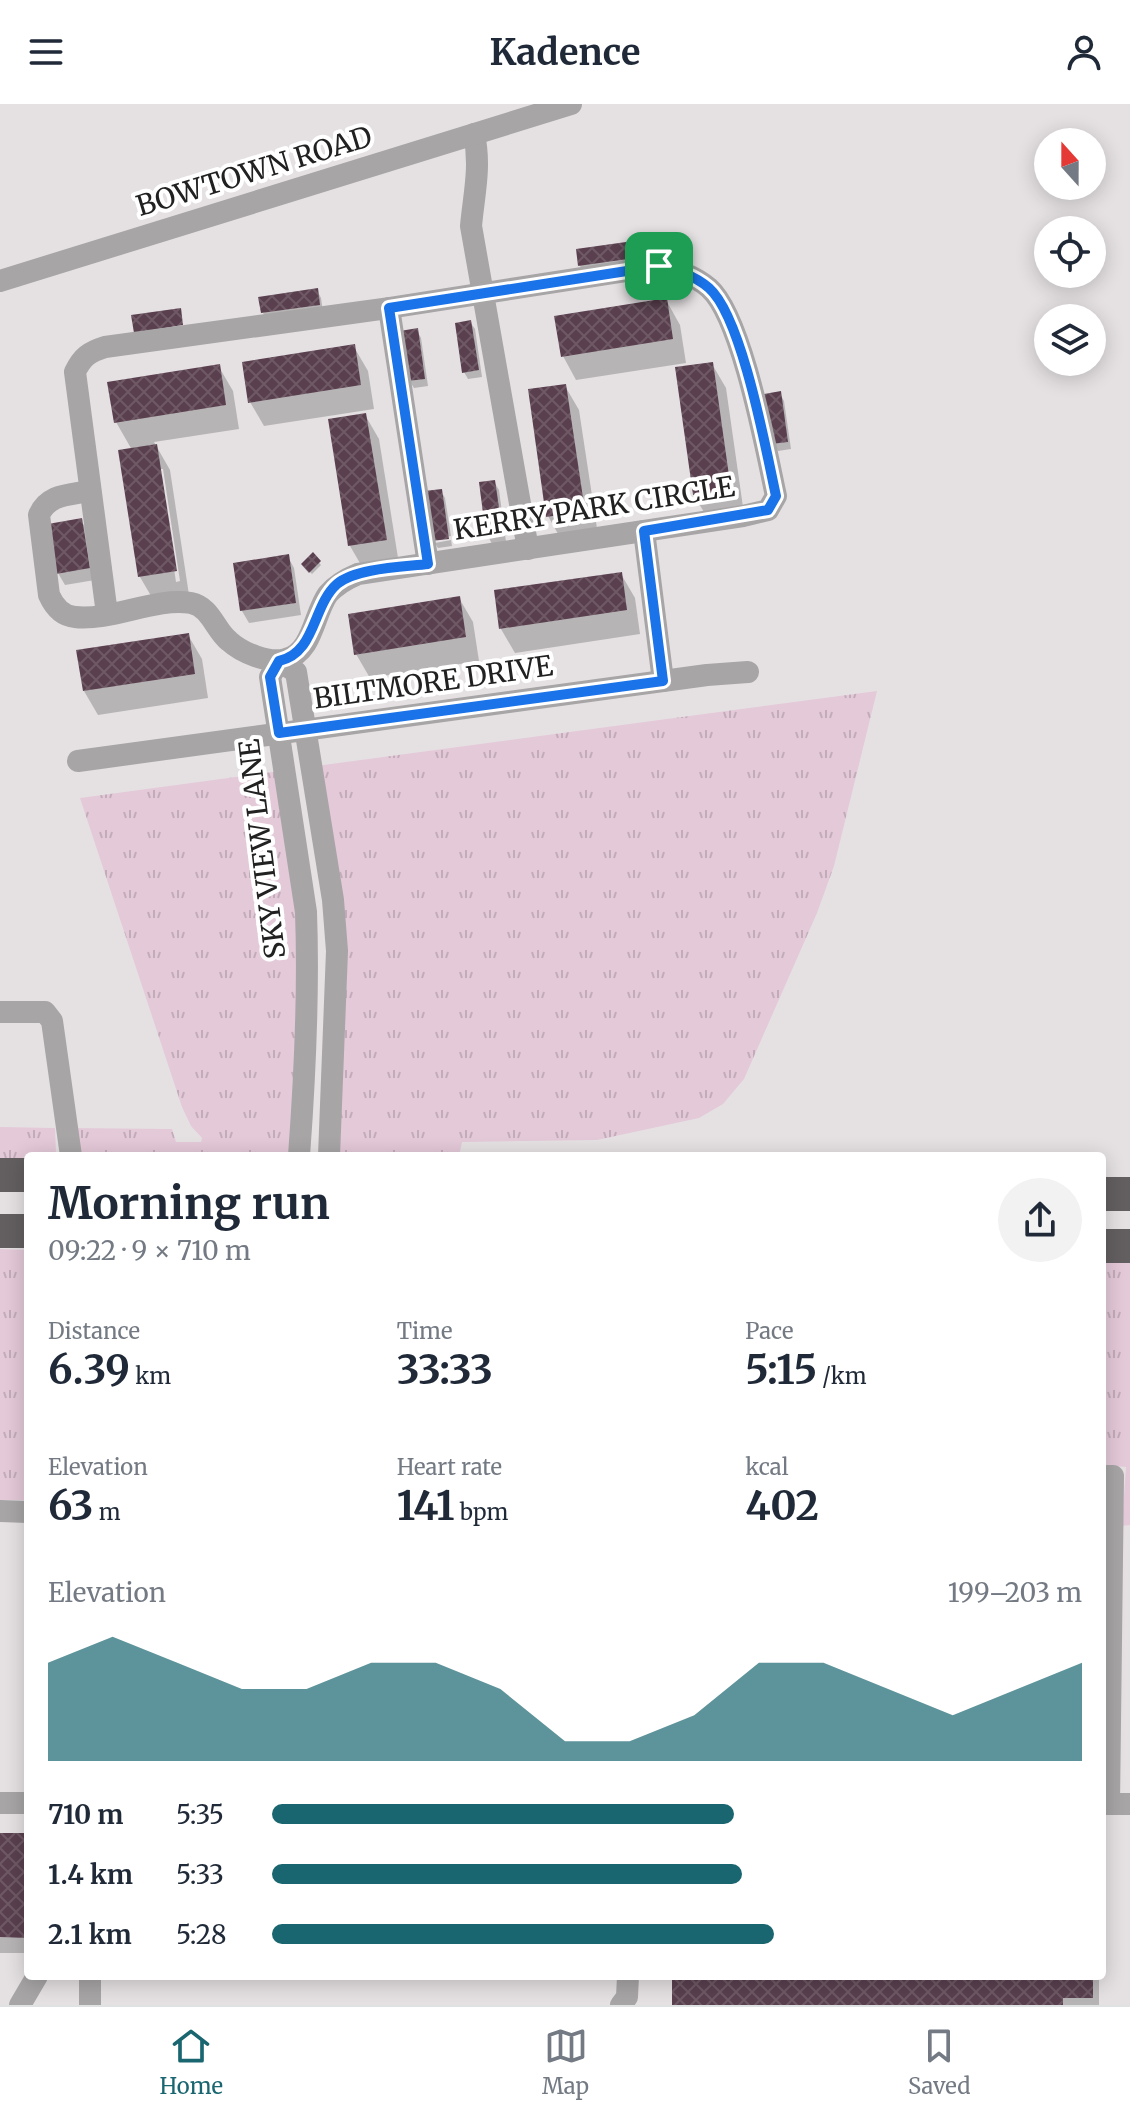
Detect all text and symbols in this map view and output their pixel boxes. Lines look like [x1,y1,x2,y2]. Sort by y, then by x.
icon: menu [24,30,68,74]
text: Kadence [490,30,640,75]
icon: person [1062,30,1106,74]
street label: BOWTOWN ROAD [132,118,376,224]
north arrow [1034,128,1106,200]
map controls [1034,128,1106,376]
button: locate [1034,216,1106,288]
pin [625,232,693,300]
icon: arrive [637,244,681,288]
button: layers [1034,304,1106,376]
street label: KERRY PARK CIRCLE [451,468,737,548]
street label: BILTMORE DRIVE [311,647,555,717]
street label: SKY VIEW LANE [231,737,293,961]
text: Morning run [48,1176,330,1231]
button: share [998,1178,1082,1262]
text: 09:22 · 9 × 710 m [48,1234,251,1267]
text: Distance [48,1317,140,1345]
text: Time [397,1317,452,1345]
text: Pace [745,1317,793,1345]
text: 6.39 [48,1345,130,1395]
text: 33:33 [397,1345,493,1395]
text: 5:15 [745,1345,817,1395]
text: km [130,1362,171,1390]
text: /km [817,1362,867,1390]
text: Elevation [48,1453,148,1481]
text: Heart rate [397,1453,502,1481]
text: kcal [745,1453,789,1481]
text: 63 [48,1481,93,1531]
text: 141 [397,1481,455,1531]
text: 402 [745,1481,819,1531]
text: m [93,1498,121,1526]
text: bpm [455,1498,508,1526]
text: Elevation [48,1576,166,1609]
text: 199–203 m [948,1576,1082,1609]
text: 710 m [48,1798,124,1831]
text: 5:35 [176,1798,224,1831]
text: 1.4 km [48,1858,133,1891]
text: 5:33 [176,1858,224,1891]
text: 2.1 km [48,1918,132,1951]
text: 5:28 [176,1918,226,1951]
tab: Home [160,2024,223,2100]
tab: Map [542,2024,589,2100]
tab: Saved [908,2024,970,2100]

